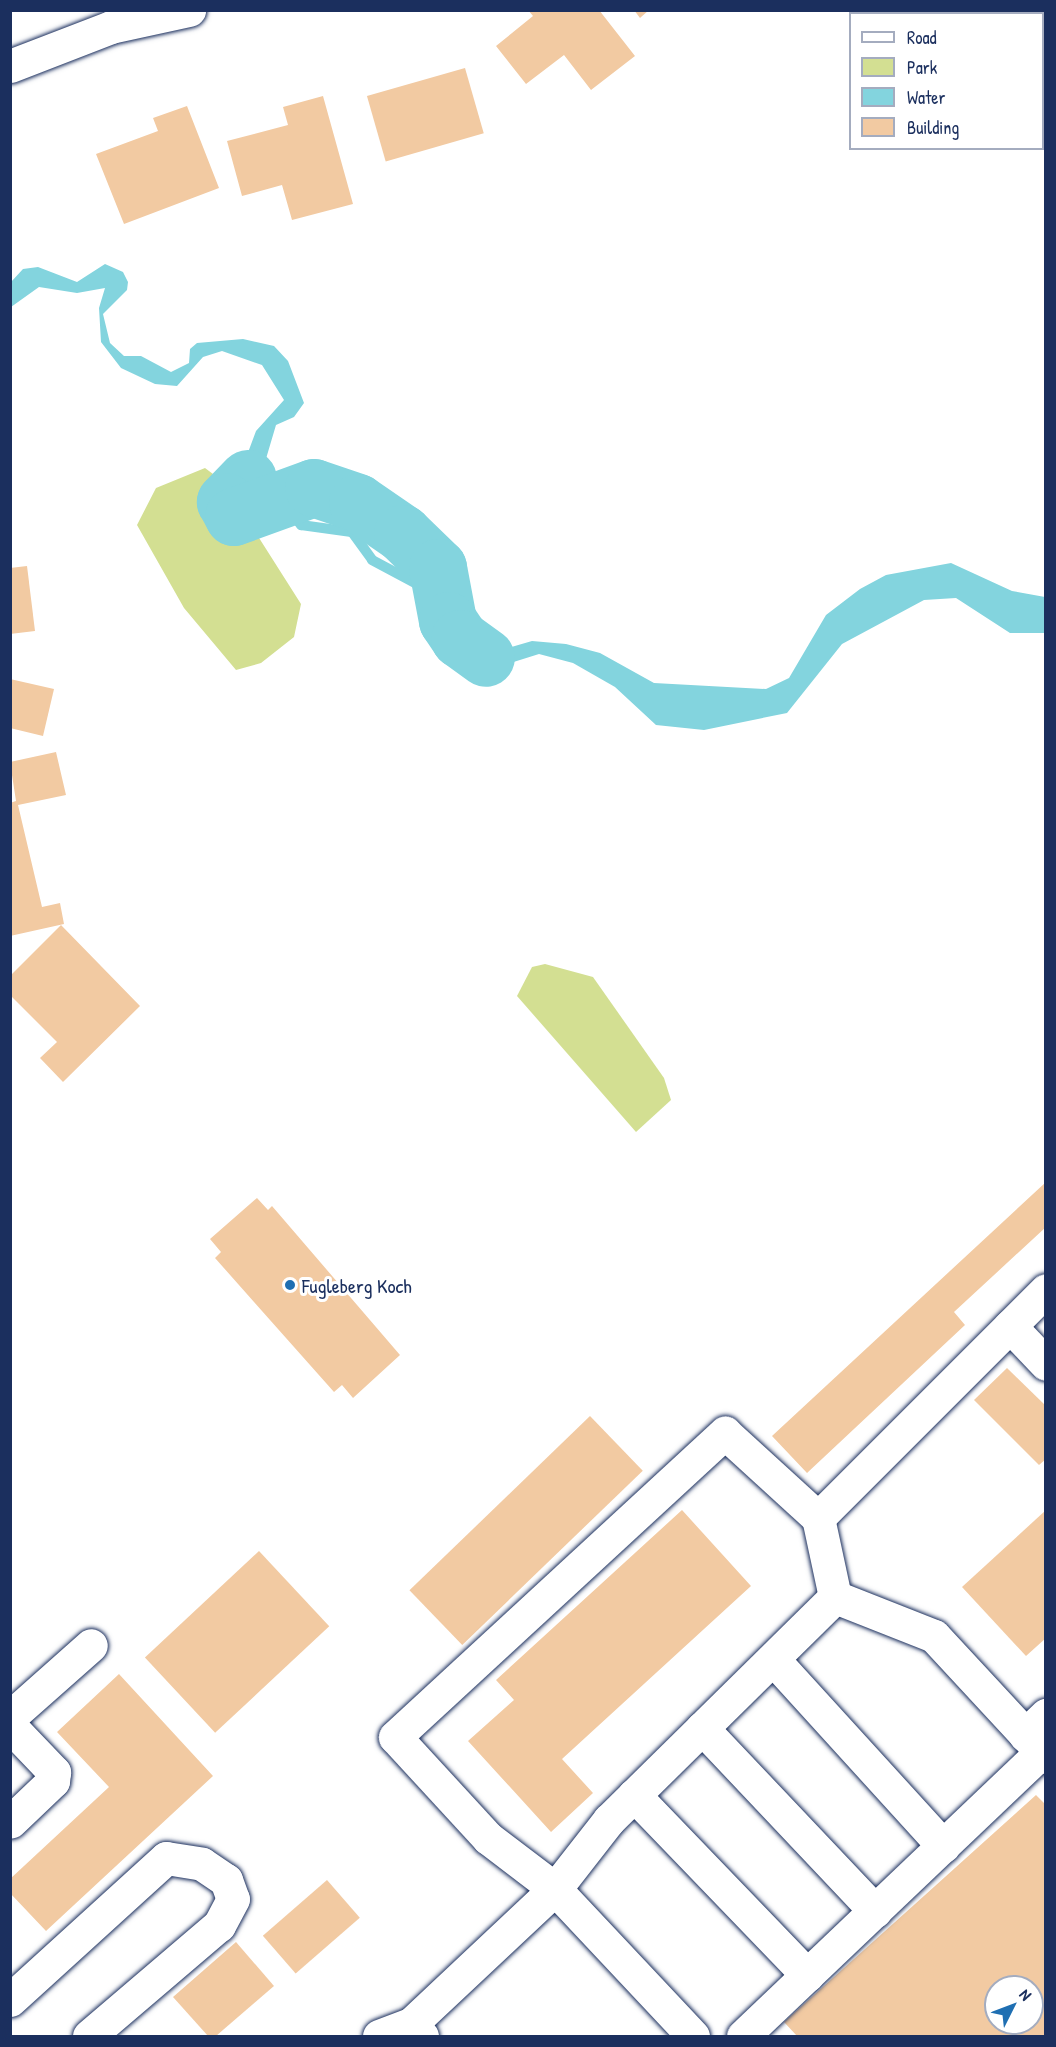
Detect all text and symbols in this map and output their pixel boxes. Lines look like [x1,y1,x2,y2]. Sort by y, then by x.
legend [849,12,1044,150]
text: Road [907,25,937,50]
text: Park [907,55,937,80]
text: Water [907,85,945,110]
text: Building [907,115,959,140]
place label: Fugleberg Koch [302,1273,412,1297]
marker: Fugleberg Koch [283,1278,297,1292]
north arrow [984,1975,1044,2035]
text: N [1015,1984,1037,2005]

